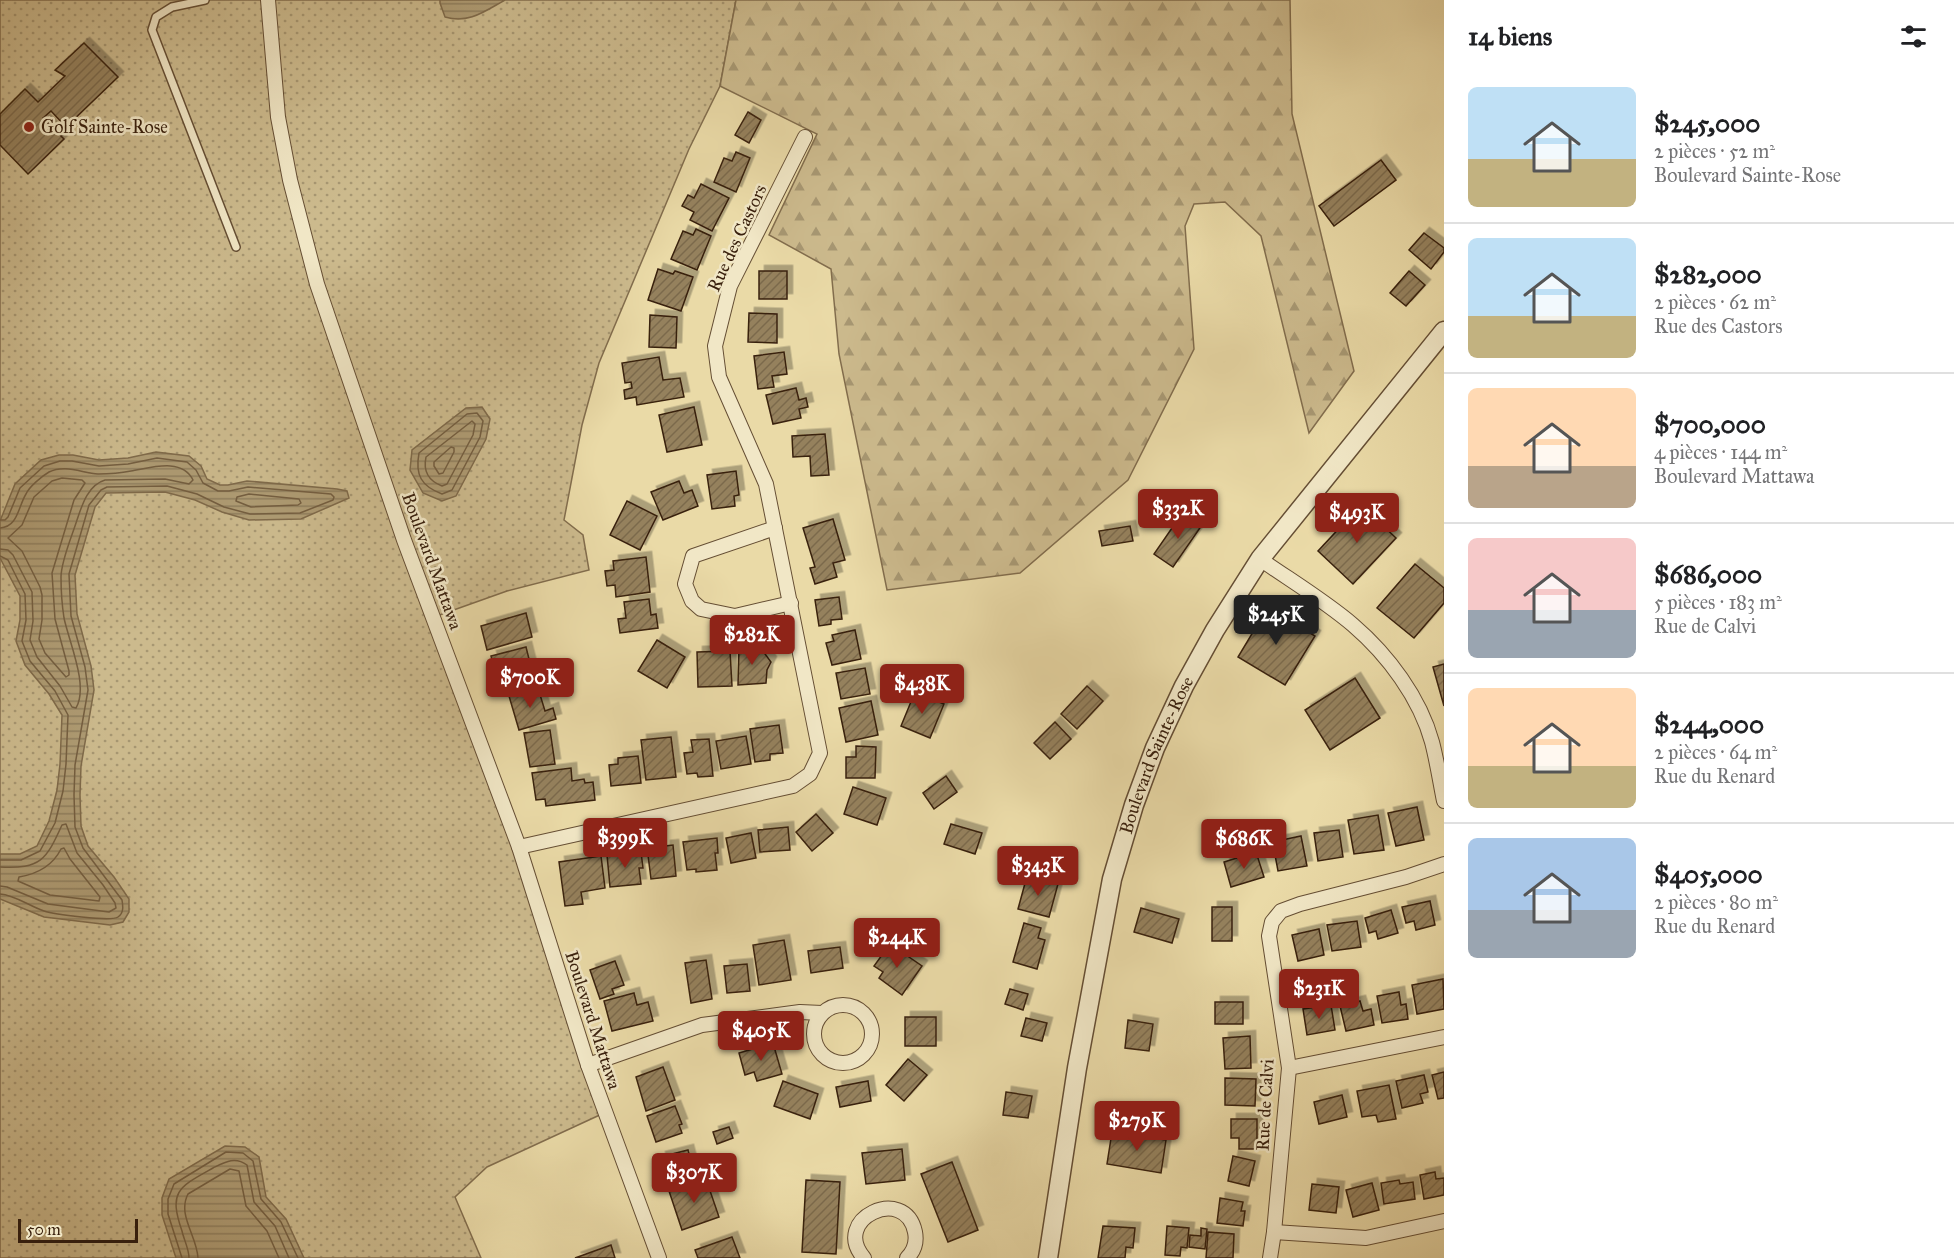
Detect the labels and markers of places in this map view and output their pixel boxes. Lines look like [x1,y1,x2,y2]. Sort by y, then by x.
place label: Golf Sainte-Rose [41,116,168,138]
marker: Golf Sainte-Rose [22,120,36,134]
pin: $332K [1136,489,1220,540]
pin: $493K [1315,493,1399,544]
pin: $245K [1234,595,1318,646]
pin: $282K [710,615,794,666]
pin: $700K [488,658,572,709]
pin: $438K [880,664,964,715]
pin: $399K [583,818,667,869]
pin: $686K [1202,819,1286,870]
pin: $343K [996,846,1080,897]
pin: $244K [855,918,939,969]
pin: $231K [1277,969,1361,1020]
pin: $405K [719,1011,803,1062]
pin: $279K [1095,1101,1179,1152]
pin: $307K [652,1153,736,1204]

